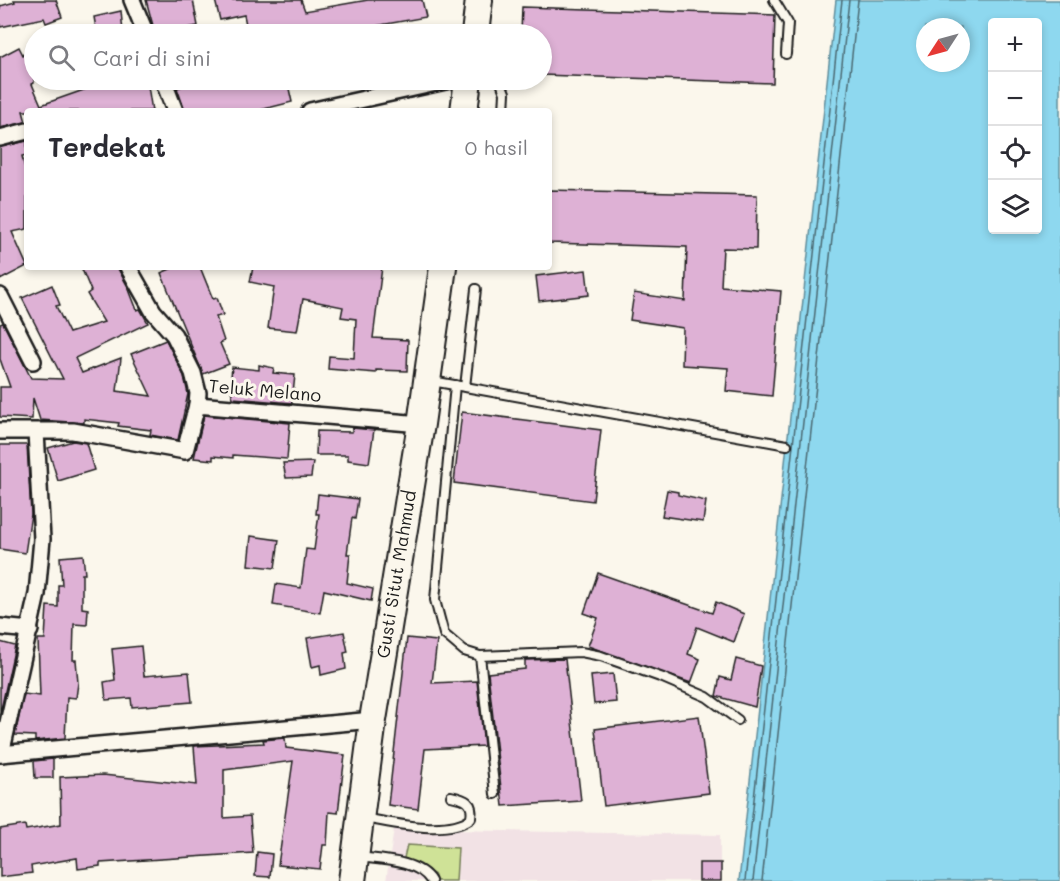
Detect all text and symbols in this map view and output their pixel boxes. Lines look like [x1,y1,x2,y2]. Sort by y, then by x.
north arrow [916,18,970,72]
map controls [988,18,1042,234]
button: + [988,18,1042,72]
search box [24,24,552,90]
icon: search [45,41,78,74]
text: Cari di sini [93,43,211,72]
button: − [988,72,1042,126]
button: locate [988,126,1042,180]
text: Terdekat [48,130,166,164]
text: 0 hasil [465,134,528,160]
button: layers [988,180,1042,234]
street label: Teluk Melano [208,373,323,407]
street label: Gusti Situt Mahmud [370,488,421,660]

